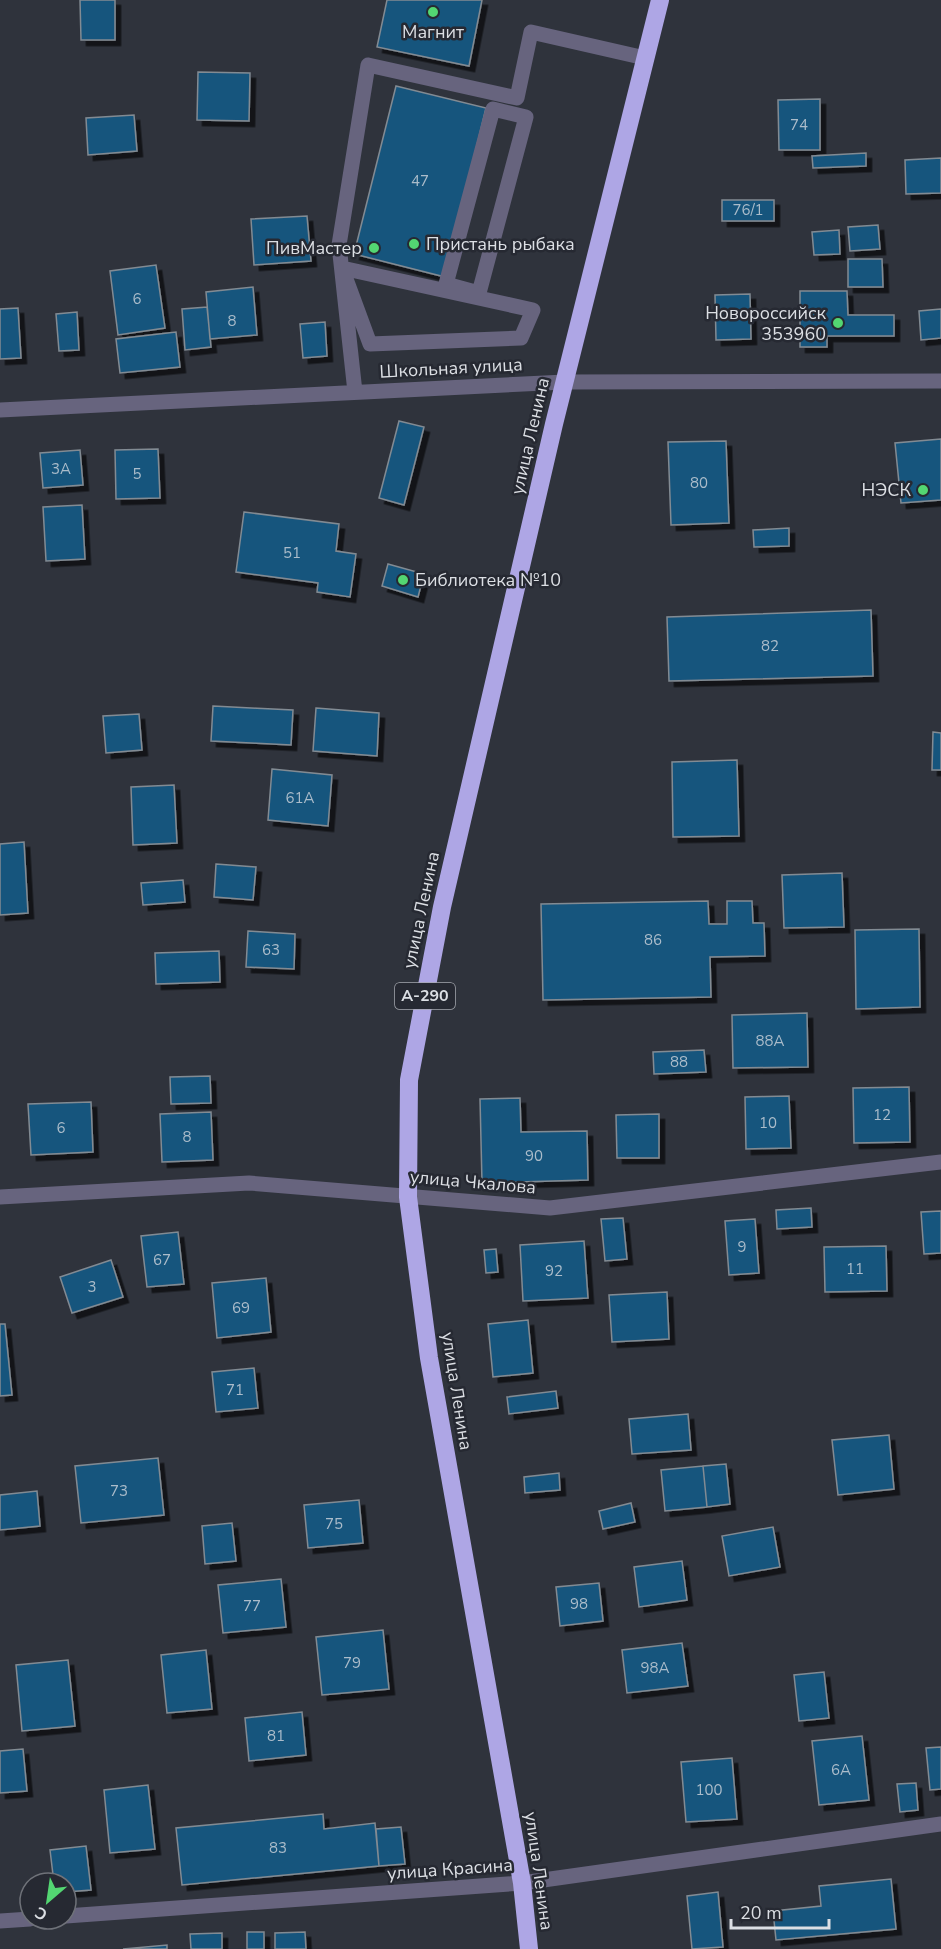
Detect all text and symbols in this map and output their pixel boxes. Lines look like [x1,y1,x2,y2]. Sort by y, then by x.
marker: Магнит [426,5,440,19]
place label: Магнит [402,20,464,44]
house number: 74 [790,115,808,135]
house number: 47 [411,171,429,191]
house number: 76/1 [732,200,764,220]
place label: Пристань рыбака [426,232,575,256]
place label: ПивМастер [266,236,362,260]
marker: Пристань рыбака [407,237,421,251]
marker: ПивМастер [367,241,381,255]
house number: 6 [132,289,142,309]
place label: Новороссийск 353960 [705,301,827,346]
house number: 8 [227,311,237,331]
marker: Новороссийск 353960 [831,316,845,330]
street label: Школьная улица [379,352,523,384]
street label: улица Ленина [505,375,555,497]
house number: 3А [51,459,71,479]
house number: 5 [132,464,142,484]
house number: 80 [690,473,708,493]
place label: НЭСК [862,478,911,502]
marker: НЭСК [916,483,930,497]
house number: 51 [283,543,301,563]
place label: Библиотека №10 [415,568,561,592]
marker: Библиотека №10 [396,573,410,587]
house number: 82 [761,636,779,656]
house number: 61А [286,788,315,808]
street label: улица Ленина [397,849,445,971]
house number: 86 [644,930,662,950]
house number: 63 [262,940,280,960]
road number: А-290 [395,983,455,1009]
house number: 88А [756,1031,785,1051]
house number: 88 [670,1052,688,1072]
house number: 12 [873,1105,891,1125]
house number: 10 [759,1113,777,1133]
house number: 6 [56,1118,66,1138]
house number: 8 [182,1127,192,1147]
house number: 90 [525,1146,543,1166]
street label: улица Чкалова [409,1165,537,1199]
house number: 9 [737,1237,747,1257]
house number: 67 [153,1250,171,1270]
house number: 11 [846,1259,864,1279]
house number: 92 [545,1261,563,1281]
house number: 3 [87,1277,97,1297]
house number: 69 [232,1298,250,1318]
street label: улица Ленина [436,1330,478,1452]
house number: 71 [226,1380,244,1400]
house number: 73 [110,1481,128,1501]
house number: 75 [325,1514,343,1534]
house number: 98 [570,1594,588,1614]
house number: 77 [243,1596,261,1616]
house number: 79 [343,1653,361,1673]
house number: 98А [641,1658,670,1678]
house number: 81 [267,1726,285,1746]
house number: 6А [831,1760,851,1780]
house number: 100 [695,1780,723,1800]
street label: улица Ленина [519,1810,559,1932]
house number: 83 [269,1838,287,1858]
street label: улица Красина [386,1853,514,1885]
north arrow [18,1871,78,1931]
scale bar [731,1892,828,1930]
text: С [31,1901,51,1926]
text: 20 m [740,1901,782,1925]

